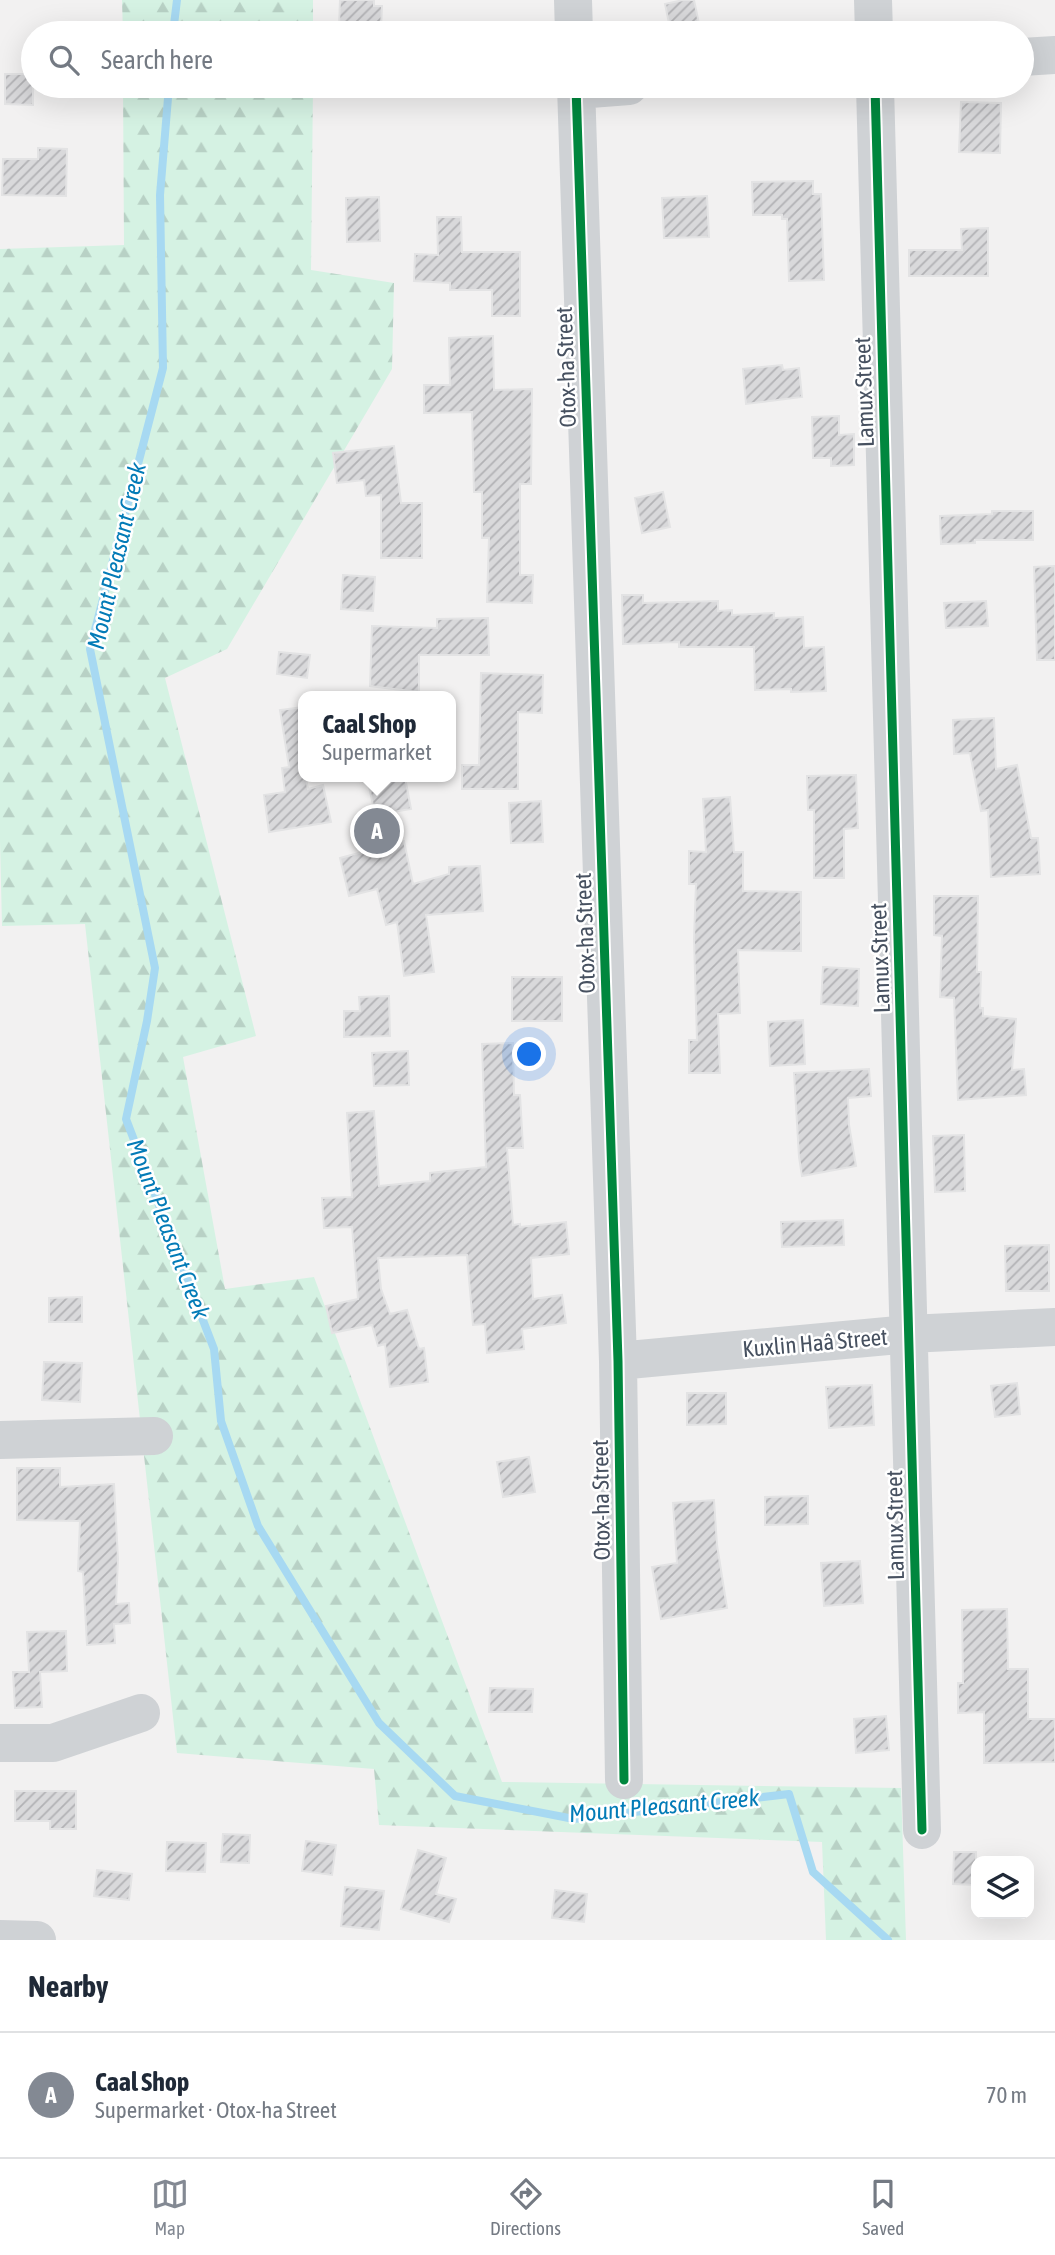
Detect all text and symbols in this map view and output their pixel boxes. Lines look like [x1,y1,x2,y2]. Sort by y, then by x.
search box [21,21,1034,98]
icon: search [45,41,83,79]
text: Search here [101,45,213,75]
street label: Otox-ha Street [551,306,581,428]
street label: Lamux Street [849,336,879,448]
water label: Mount Pleasant Creek [82,460,151,652]
popup [298,691,456,782]
text: Caal Shop [322,709,417,739]
text: Supermarket [322,739,432,765]
pin: A [354,805,400,857]
street label: Otox-ha Street [570,872,600,994]
street label: Lamux Street [865,902,895,1014]
your location [512,1037,546,1071]
water label: Mount Pleasant Creek [122,1135,215,1323]
street label: Kuxlin Haâ Street [741,1324,889,1362]
street label: Otox-ha Street [587,1439,615,1561]
street label: Lamux Street [881,1470,909,1580]
water label: Mount Pleasant Creek [568,1784,761,1827]
map controls [971,1856,1034,1919]
button: layers [971,1856,1034,1919]
text: Nearby [28,1969,108,2003]
text: Caal Shop [95,2067,189,2097]
text: A [45,2082,57,2108]
text: 70 m [986,2082,1027,2108]
text: Supermarket · Otox-ha Street [95,2097,337,2123]
tab: Map [151,2175,189,2239]
tab: Directions [490,2175,561,2239]
tab: Saved [862,2175,904,2239]

